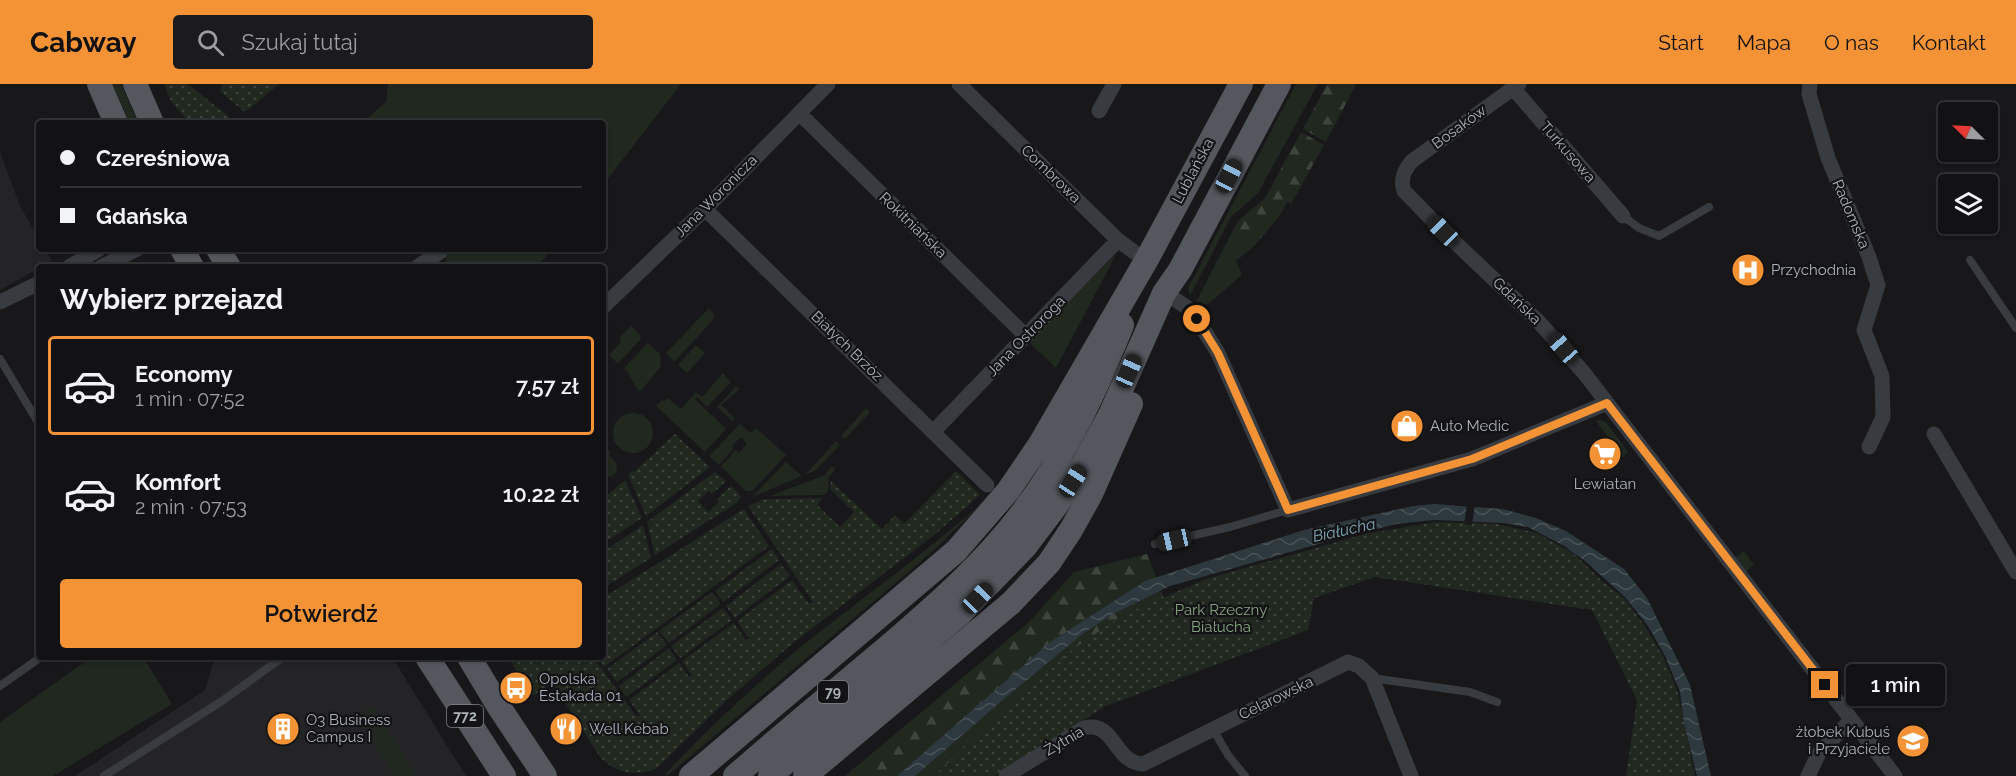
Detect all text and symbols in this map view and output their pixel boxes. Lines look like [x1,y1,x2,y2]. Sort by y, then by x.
search box [173,15,593,69]
text: Cabway [30,26,137,59]
icon: search [194,26,227,59]
text: Szukaj tutaj [242,29,358,55]
text: Start [1658,30,1704,55]
text: Mapa [1737,30,1791,55]
text: O nas [1824,30,1879,55]
text: Kontakt [1912,30,1986,55]
street label: Bosaków [1428,101,1490,153]
north arrow [1938,102,1998,162]
map controls [1938,102,1998,234]
street label: Turkusowa [1537,118,1599,186]
street label: Lublańska [1168,135,1218,207]
street label: Combrowa [1017,141,1085,207]
text: Czereśniowa [96,145,230,171]
street label: Jana Woronicza [671,151,761,241]
car [1213,156,1245,196]
button: layers [1938,174,1998,234]
street label: Radomska [1828,177,1874,251]
street label: Rokitniańska [875,188,951,262]
text: Gdańska [96,203,188,229]
car [1424,212,1462,250]
hospital icon: Przychodnia [1730,252,1766,288]
place label: Przychodnia [1771,261,1856,279]
street label: Gdańska [1489,274,1545,328]
text: Wybierz przejazd [60,284,283,315]
street label: Jana Ostroroga [983,292,1069,380]
route start [1183,305,1210,332]
street label: Białych Brzóz [807,307,887,385]
car [1544,329,1582,367]
car [1113,351,1145,391]
icon: car [63,359,117,413]
text: Economy [135,361,233,387]
text: 7.57 zł [516,373,579,399]
text: 1 min · 07:52 [135,387,245,411]
shop icon: Auto Medic [1389,408,1425,444]
place label: Auto Medic [1430,417,1509,435]
supermarket icon: Lewiatan [1587,436,1623,472]
car [1056,461,1090,501]
icon: car [63,467,117,521]
text: Komfort [135,469,221,495]
place label: Lewiatan [1574,475,1636,493]
text: 10.22 zł [503,481,579,507]
text: 2 min · 07:53 [135,495,247,519]
water label: Białucha [1311,514,1378,546]
car [1154,527,1194,553]
button: Potwierdź [60,579,582,648]
car [959,579,997,617]
park label: Park Rzeczny Białucha [1175,601,1267,636]
callout: 1 min [1846,664,1945,706]
bus stop icon: Opolska Estakada 01 [498,670,534,706]
place label: Opolska Estakada 01 [539,670,622,705]
route end [1811,671,1838,698]
street label: Celarowska [1236,672,1316,724]
text: 1 min [1871,673,1920,697]
road number: 79 [818,681,848,703]
road number: 772 [447,705,483,727]
building icon: O3 Business Campus I [265,711,301,747]
place label: O3 Business Campus I [306,711,391,746]
restaurant icon: Well Kebab [548,711,584,747]
place label: Well Kebab [589,720,669,738]
street label: Żytnia [1041,722,1087,759]
place label: żłobek Kubuś i Przyjaciele [1796,723,1890,758]
school or university icon: żłobek Kubuś i Przyjaciele [1895,723,1931,759]

